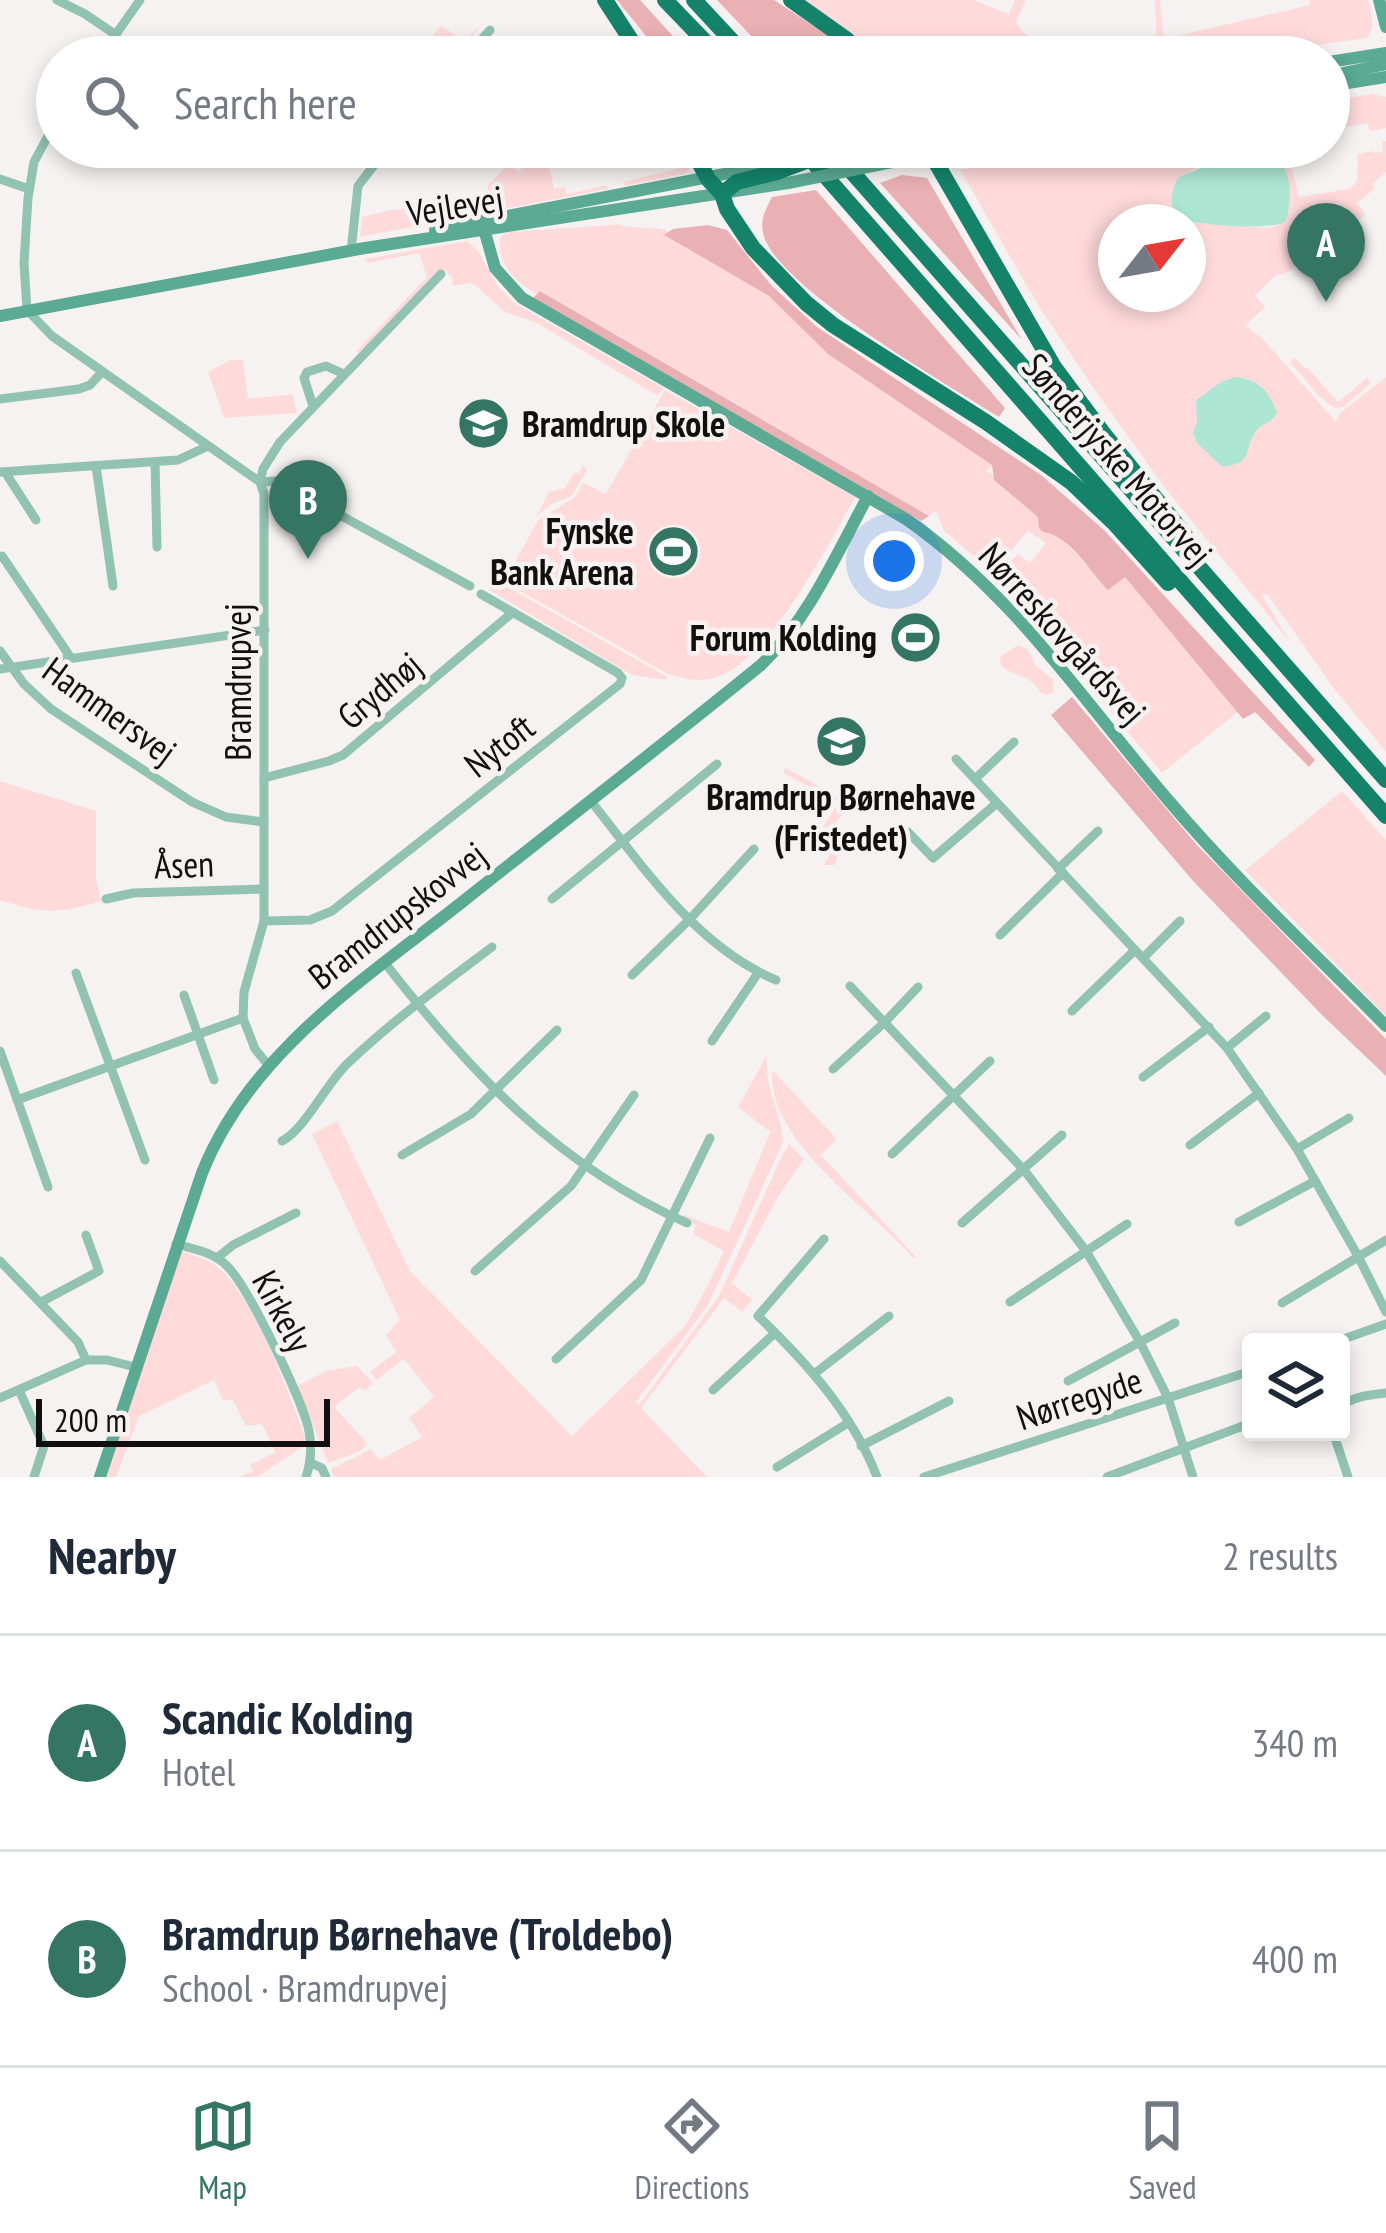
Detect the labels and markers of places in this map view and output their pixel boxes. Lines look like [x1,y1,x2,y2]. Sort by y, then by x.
pin: A [1287,203,1365,302]
school or university icon: Bramdrup Skole [455,395,511,451]
place label: Bramdrup Skole [522,400,725,447]
pin: B [269,460,347,559]
place label: Fynske Bank Arena [490,507,634,595]
sports icon: Fynske Bank Arena [645,523,701,579]
sports icon: Forum Kolding [888,609,944,665]
place label: Forum Kolding [690,614,877,661]
school or university icon: Bramdrup Børnehave (Fristedet) [813,713,869,769]
place label: Bramdrup Børnehave (Fristedet) [706,773,976,861]

